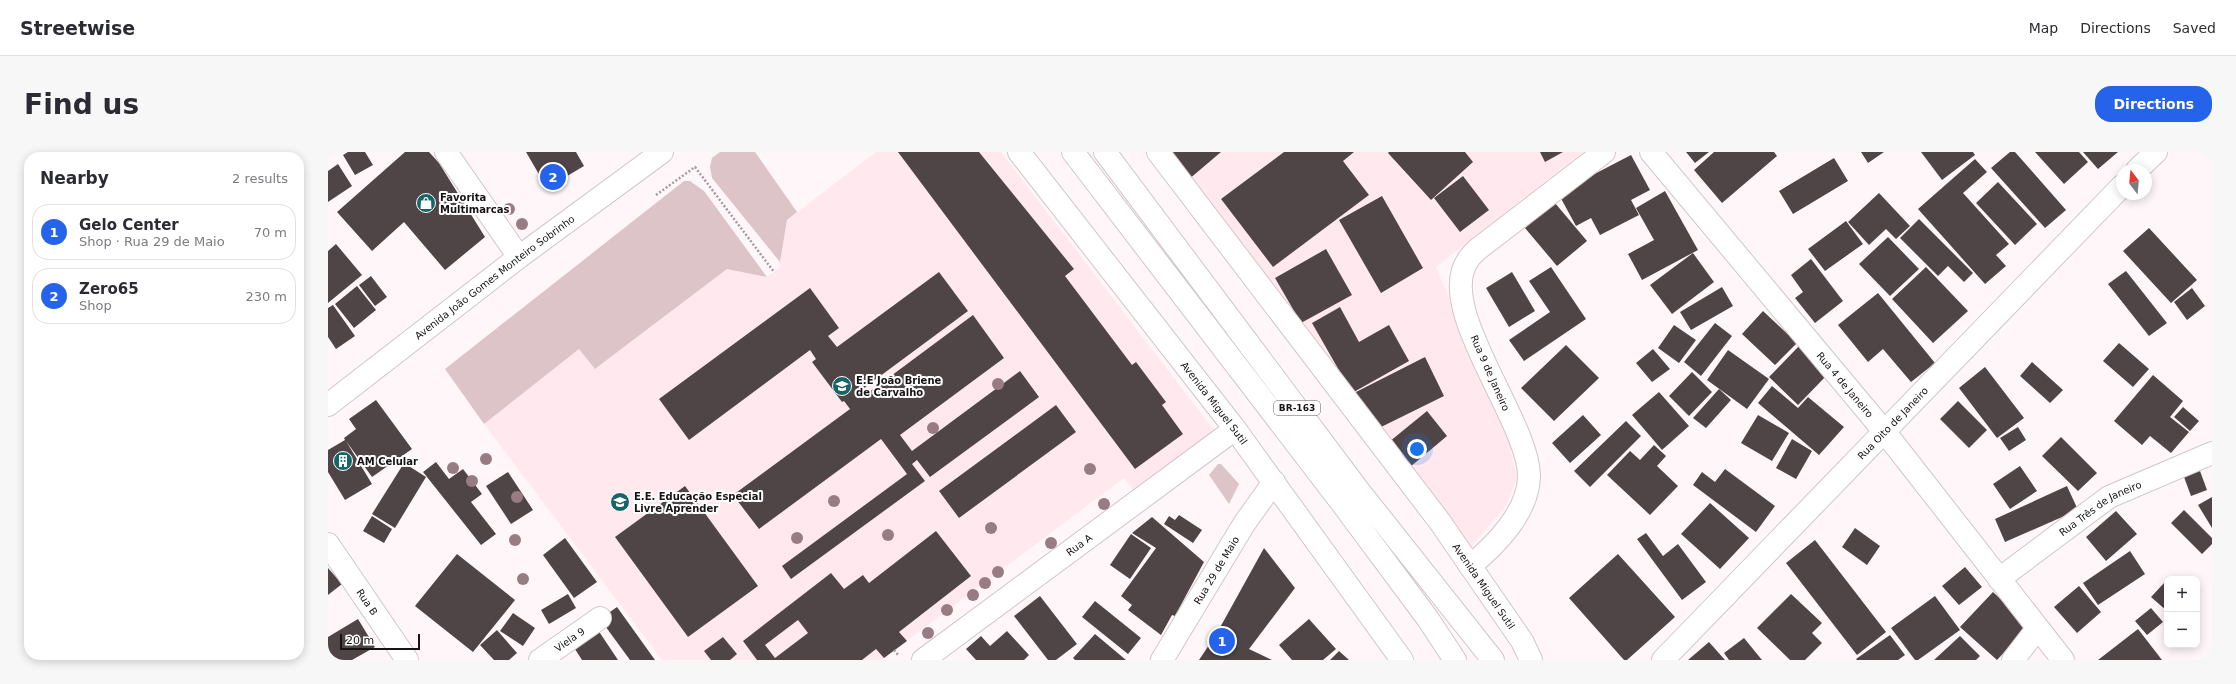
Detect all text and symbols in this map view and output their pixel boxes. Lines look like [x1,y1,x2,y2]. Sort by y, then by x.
text: Streetwise [20,17,135,39]
text: Map [2029,20,2058,36]
text: Directions [2080,20,2151,36]
text: Saved [2173,20,2216,36]
button: Directions [2095,86,2212,122]
text: Find us [24,88,139,121]
pin: 2 [540,162,566,192]
north arrow [2116,164,2152,200]
text: Nearby [40,168,109,188]
text: 2 results [232,171,288,186]
shop icon: Favorita Multimarcas [415,192,437,214]
place label: Favorita Multimarcas [440,192,509,215]
street label: Avenida João Gomes Monteiro Sobrinho [413,213,576,341]
text: Gelo Center [79,216,179,234]
text: 1 [49,225,59,240]
text: 70 m [254,225,287,240]
text: Shop · Rua 29 de Maio [79,234,225,249]
text: Zero65 [79,280,139,298]
text: 2 [49,289,59,304]
text: 230 m [245,289,287,304]
text: Shop [79,298,112,313]
street label: Rua 9 de Janeiro [1468,333,1512,413]
street label: Rua 4 de Janeiro [1815,350,1876,420]
street label: Avenida Miguel Sutil [1179,359,1250,446]
school or university icon: E.E João Briene de Carvalho [831,375,853,397]
place label: E.E João Briene de Carvalho [856,375,942,398]
street label: Rua Oito de Janeiro [1855,385,1930,461]
road number: BR-163 [1274,401,1320,415]
your location [1407,439,1427,459]
building icon: AM Celular [332,450,354,472]
place label: AM Celular [357,456,418,467]
street label: Rua Três de Janeiro [2057,478,2143,538]
school or university icon: E.E. Educação Especial Livre Aprender [609,491,631,513]
place label: E.E. Educação Especial Livre Aprender [634,491,762,514]
street label: Rua A [1064,531,1094,558]
street label: Rua 29 de Maio [1191,534,1241,606]
street label: Avenida Miguel Sutil [1451,541,1517,631]
map controls [2164,576,2200,648]
button: + [2164,576,2200,612]
street label: Rua B [355,587,380,617]
button: − [2164,612,2200,648]
street label: Viela 9 [552,625,587,654]
pin: 1 [1209,626,1235,656]
scale bar [340,632,420,651]
text: 20 m [346,634,374,647]

